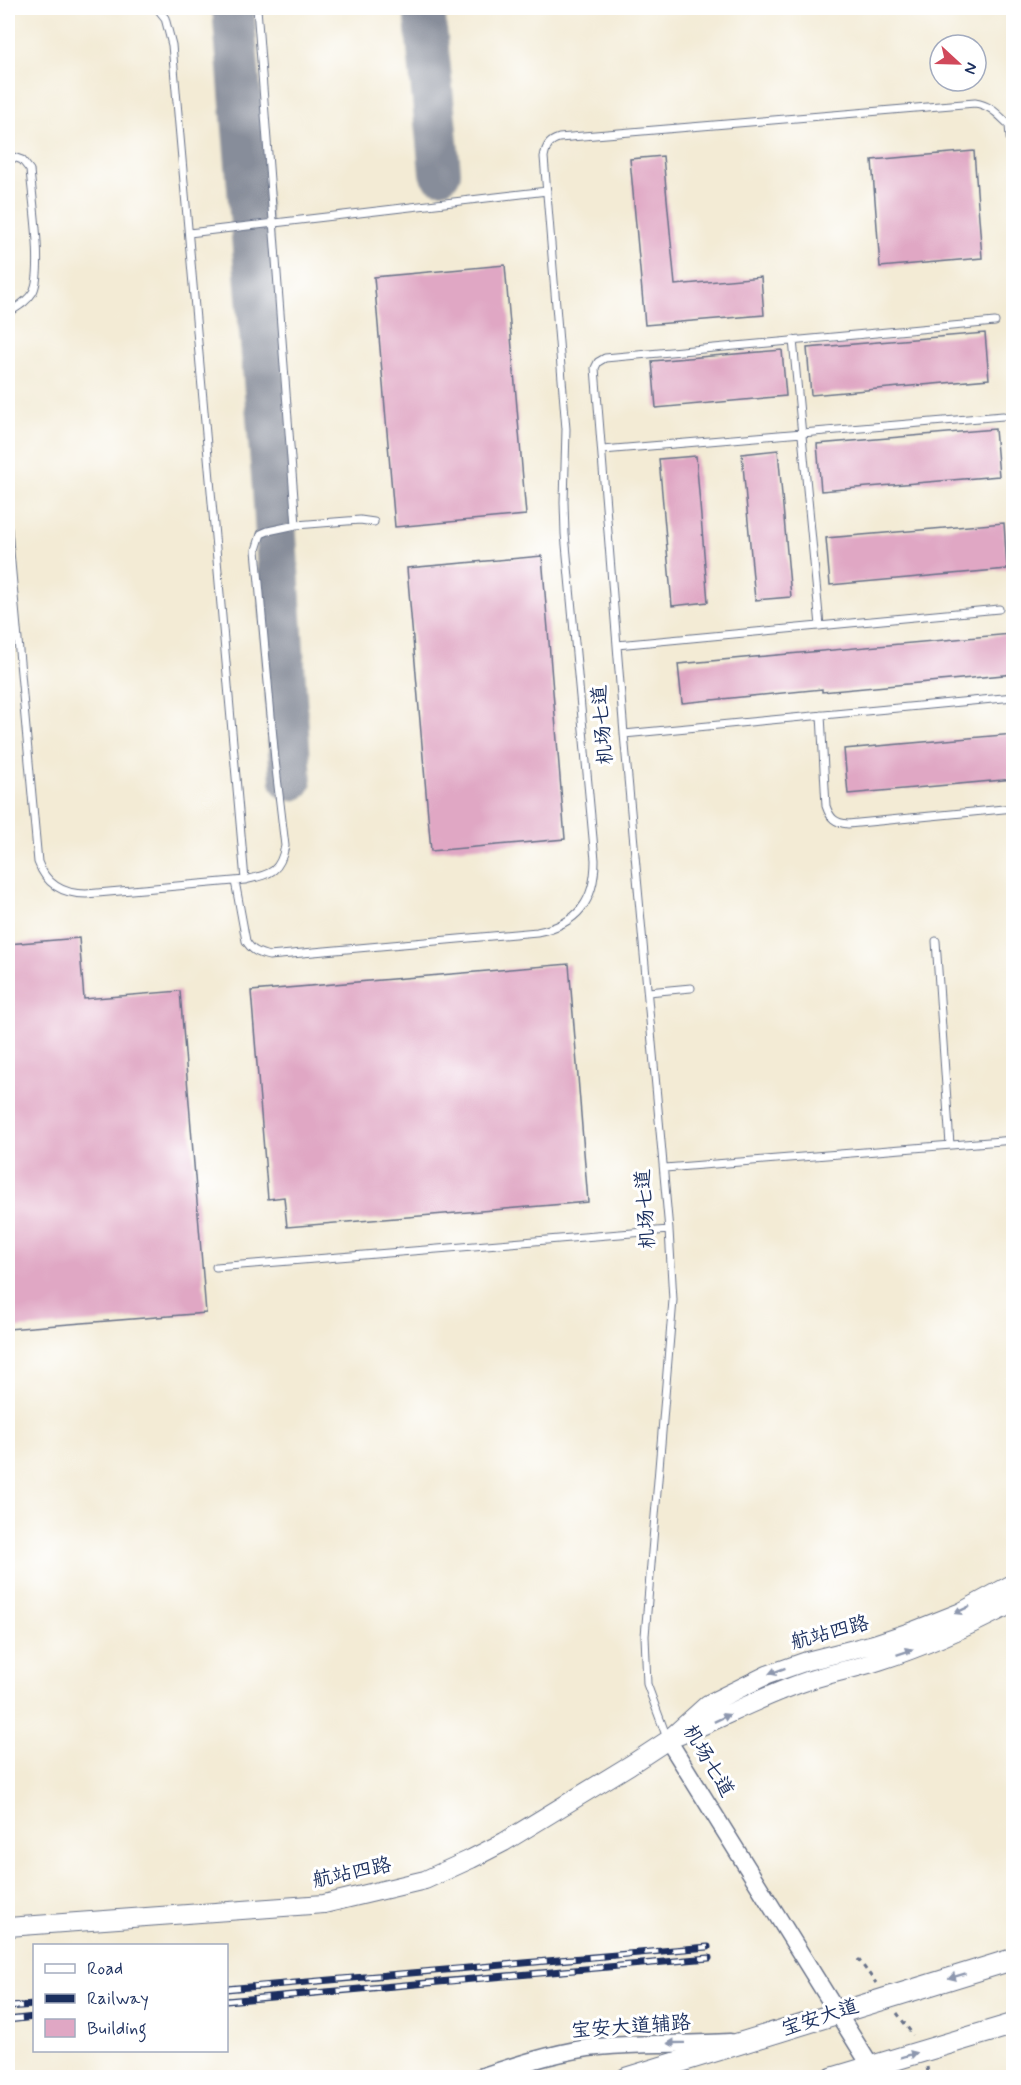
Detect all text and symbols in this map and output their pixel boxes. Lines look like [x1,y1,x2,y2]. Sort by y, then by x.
north arrow [928,33,988,93]
text: N [959,59,982,77]
street label: 机场七道 [586,684,620,766]
street label: 机场七道 [630,1168,662,1250]
one-way arrow [953,1606,970,1615]
street label: 航站四路 [788,1609,873,1656]
one-way arrow [896,1646,914,1656]
one-way arrow [768,1667,786,1677]
one-way arrow [713,1713,731,1723]
street label: 机场七道 [676,1720,740,1802]
street label: 航站四路 [310,1851,395,1895]
legend [33,1944,228,2052]
text: Road [87,1957,123,1981]
one-way arrow [948,1972,966,1981]
text: Railway [87,1987,149,2011]
street label: 宝安大道 [778,1993,862,2043]
street label: 宝安大道辅路 [570,2009,693,2045]
text: Building [87,2017,147,2043]
one-way arrow [666,2038,685,2048]
one-way arrow [900,2050,918,2059]

